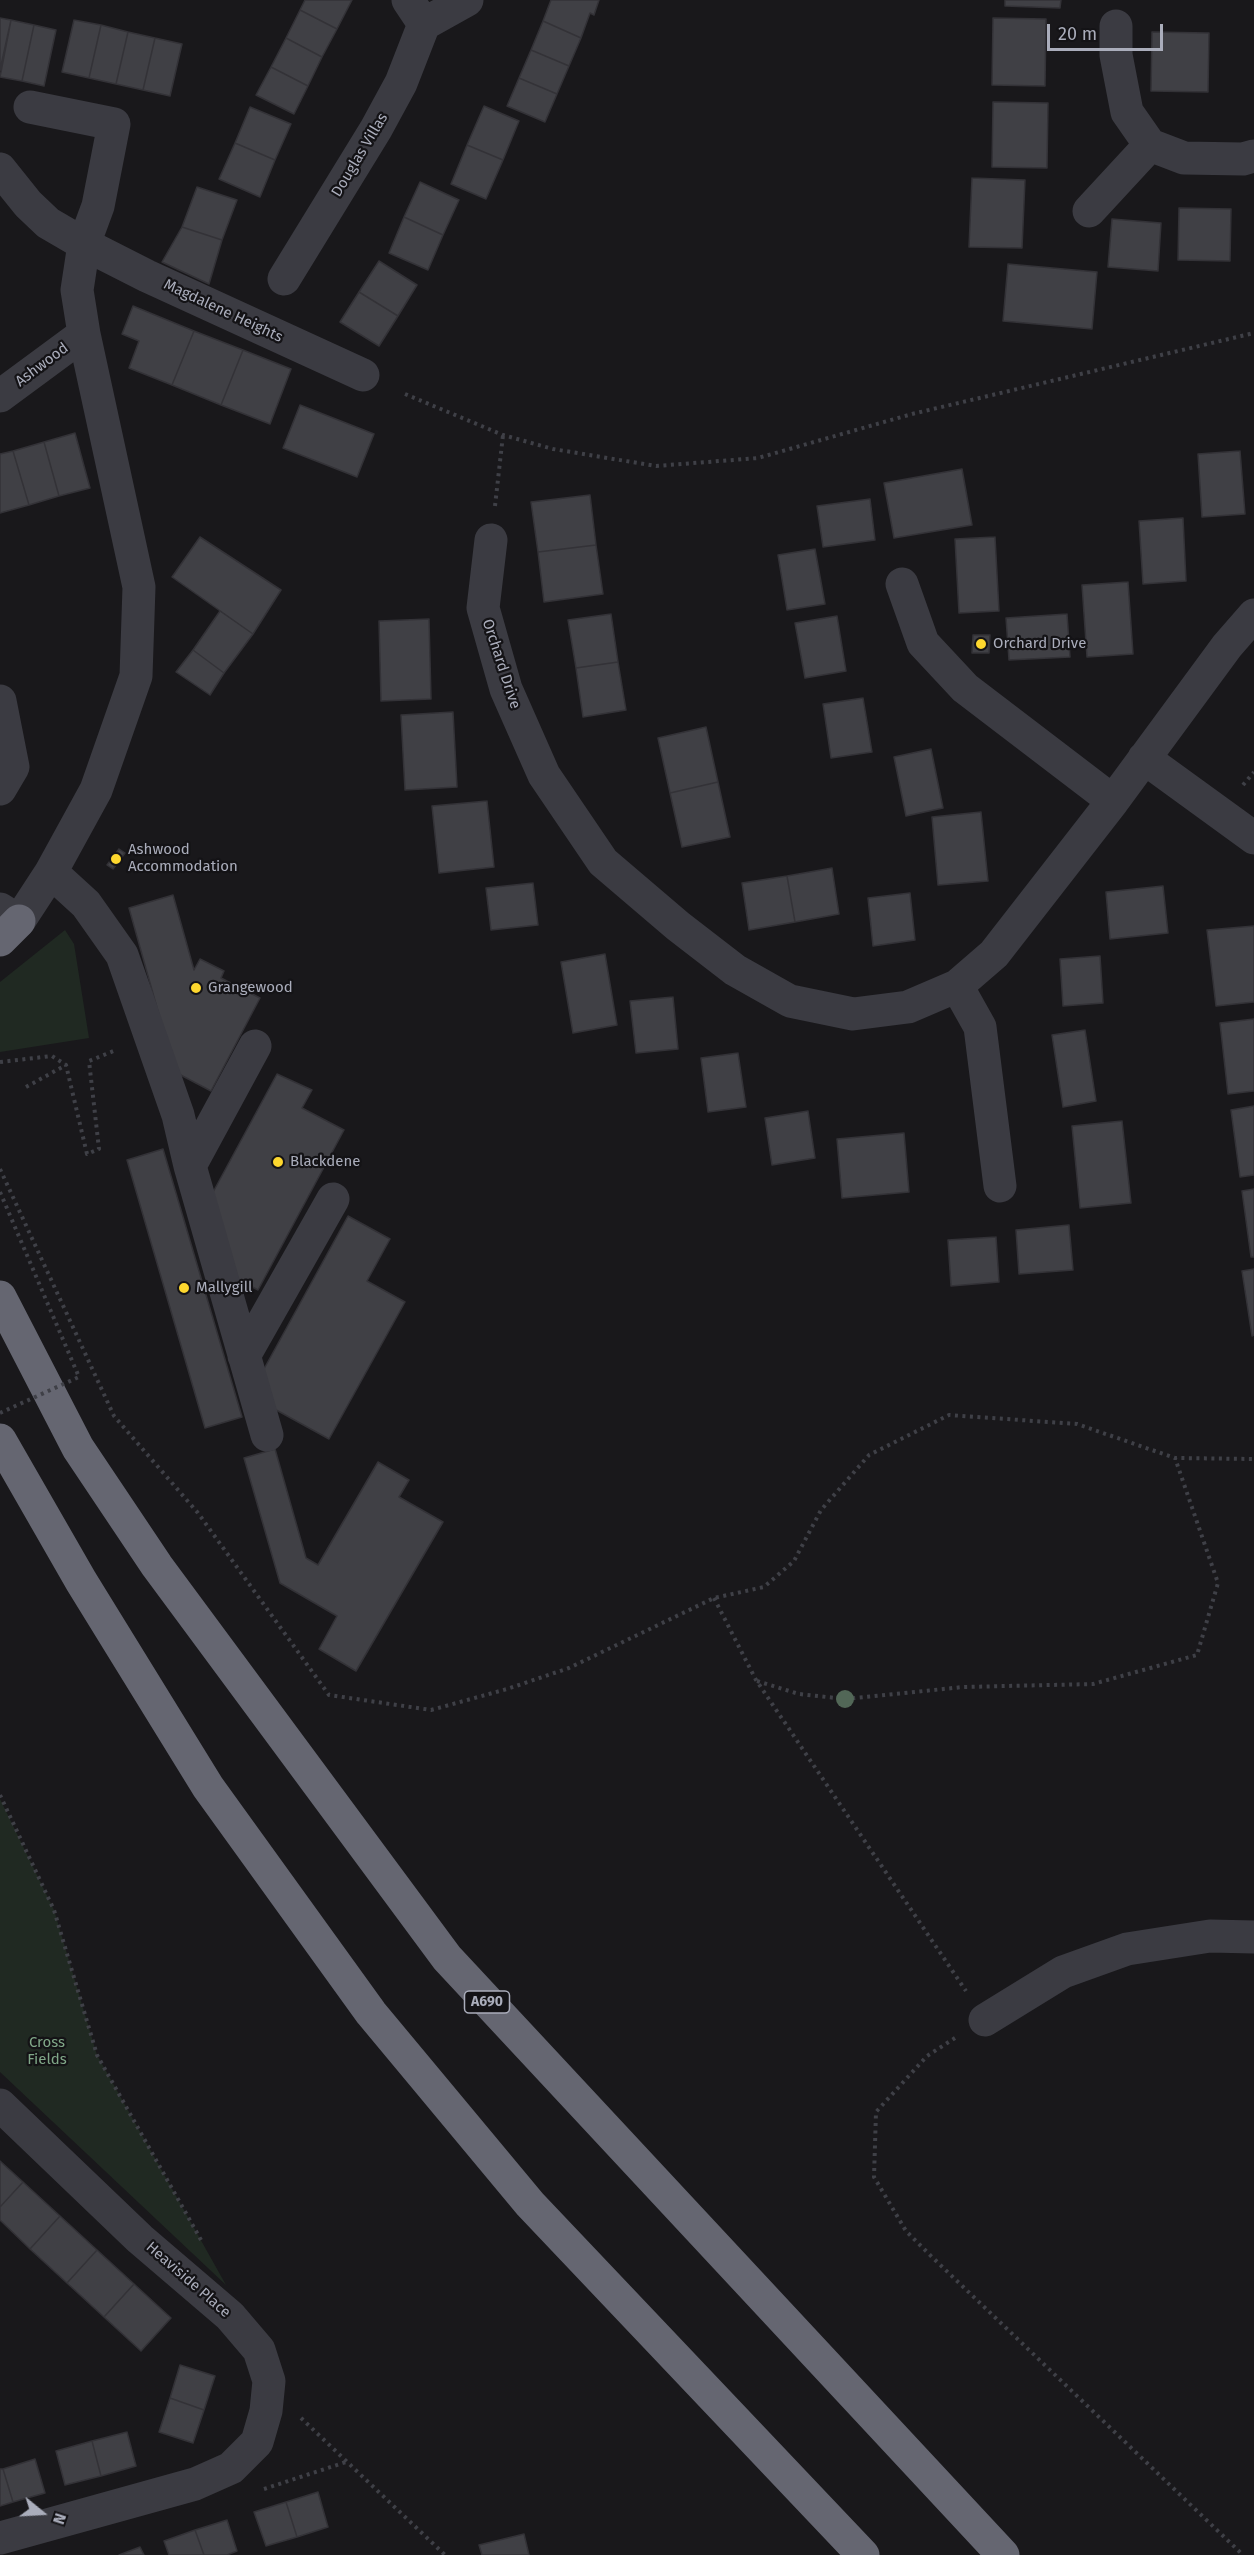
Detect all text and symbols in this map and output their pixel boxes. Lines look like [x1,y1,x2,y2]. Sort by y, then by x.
scale bar [1050,12,1166,50]
text: 20 m [1058,23,1097,45]
street label: Douglas Villas [328,110,392,200]
street label: Magdalene Heights [161,276,285,346]
street label: Ashwood [12,339,72,391]
street label: Orchard Drive [478,617,524,711]
place label: Orchard Drive [993,635,1086,653]
marker: Orchard Drive [974,637,988,651]
place label: Ashwood Accommodation [128,841,238,876]
marker: Ashwood Accommodation [109,852,123,866]
place label: Grangewood [208,979,293,997]
marker: Grangewood [189,981,203,995]
place label: Blackdene [290,1153,360,1171]
marker: Blackdene [271,1155,285,1169]
place label: Mallygill [196,1279,252,1297]
marker: Mallygill [177,1281,191,1295]
road number: A690 [464,1991,510,2013]
park label: Cross Fields [27,2034,67,2069]
street label: Heaviside Place [142,2238,234,2322]
north arrow [12,2483,72,2543]
text: N [49,2511,70,2527]

